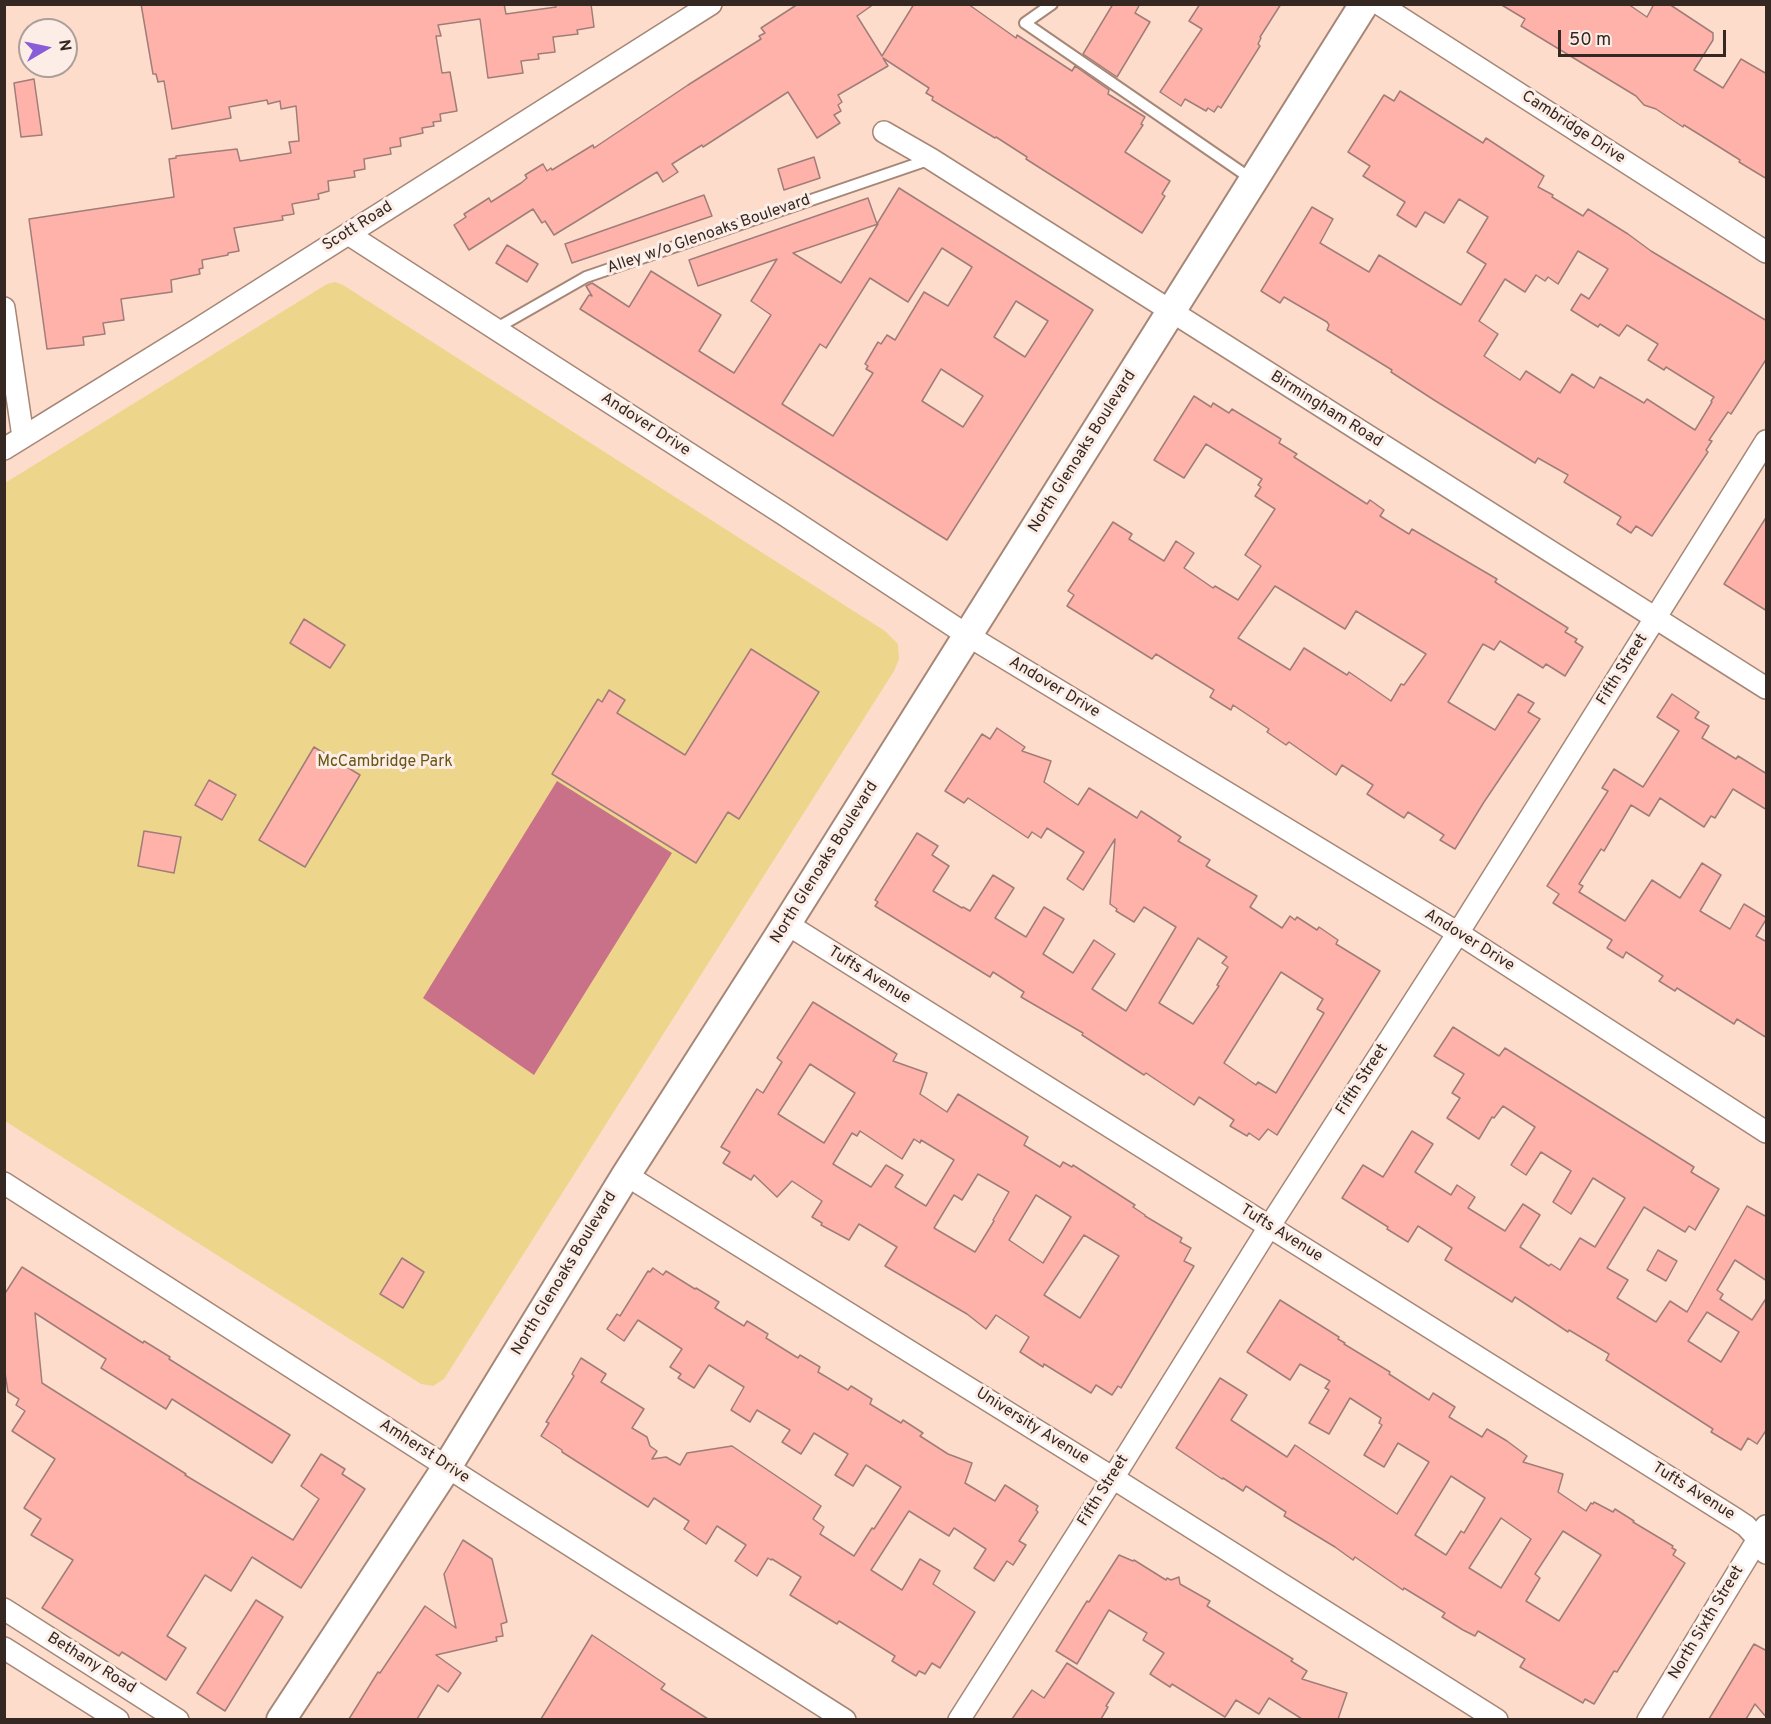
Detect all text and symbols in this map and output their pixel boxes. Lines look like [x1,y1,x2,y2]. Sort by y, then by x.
north arrow [18,18,78,78]
scale bar [1561,18,1729,56]
text: 50 m [1569,29,1611,52]
text: N [53,38,75,53]
street label: Cambridge Drive [1518,87,1628,169]
street label: Alley w/o Glenoaks Boulevard [605,191,813,279]
street label: Scott Road [319,198,397,256]
street label: North Glenoaks Boulevard [1025,367,1141,537]
street label: Birmingham Road [1266,368,1386,452]
street label: Andover Drive [597,389,693,461]
street label: Fifth Street [1593,631,1653,709]
street label: Andover Drive [1005,653,1103,723]
park label: McCambridge Park [317,753,453,773]
street label: North Glenoaks Boulevard [767,778,883,948]
street label: Andover Drive [1420,906,1518,976]
street label: Tufts Avenue [824,943,914,1009]
street label: Fifth Street [1333,1041,1393,1119]
street label: North Glenoaks Boulevard [508,1189,622,1359]
street label: Tufts Avenue [1236,1201,1326,1267]
street label: University Avenue [972,1384,1092,1470]
street label: Amherst Drive [375,1416,473,1488]
street label: Fifth Street [1074,1452,1134,1530]
street label: Tufts Avenue [1648,1459,1738,1525]
street label: North Sixth Street [1665,1563,1749,1683]
street label: Bethany Road [43,1629,139,1699]

